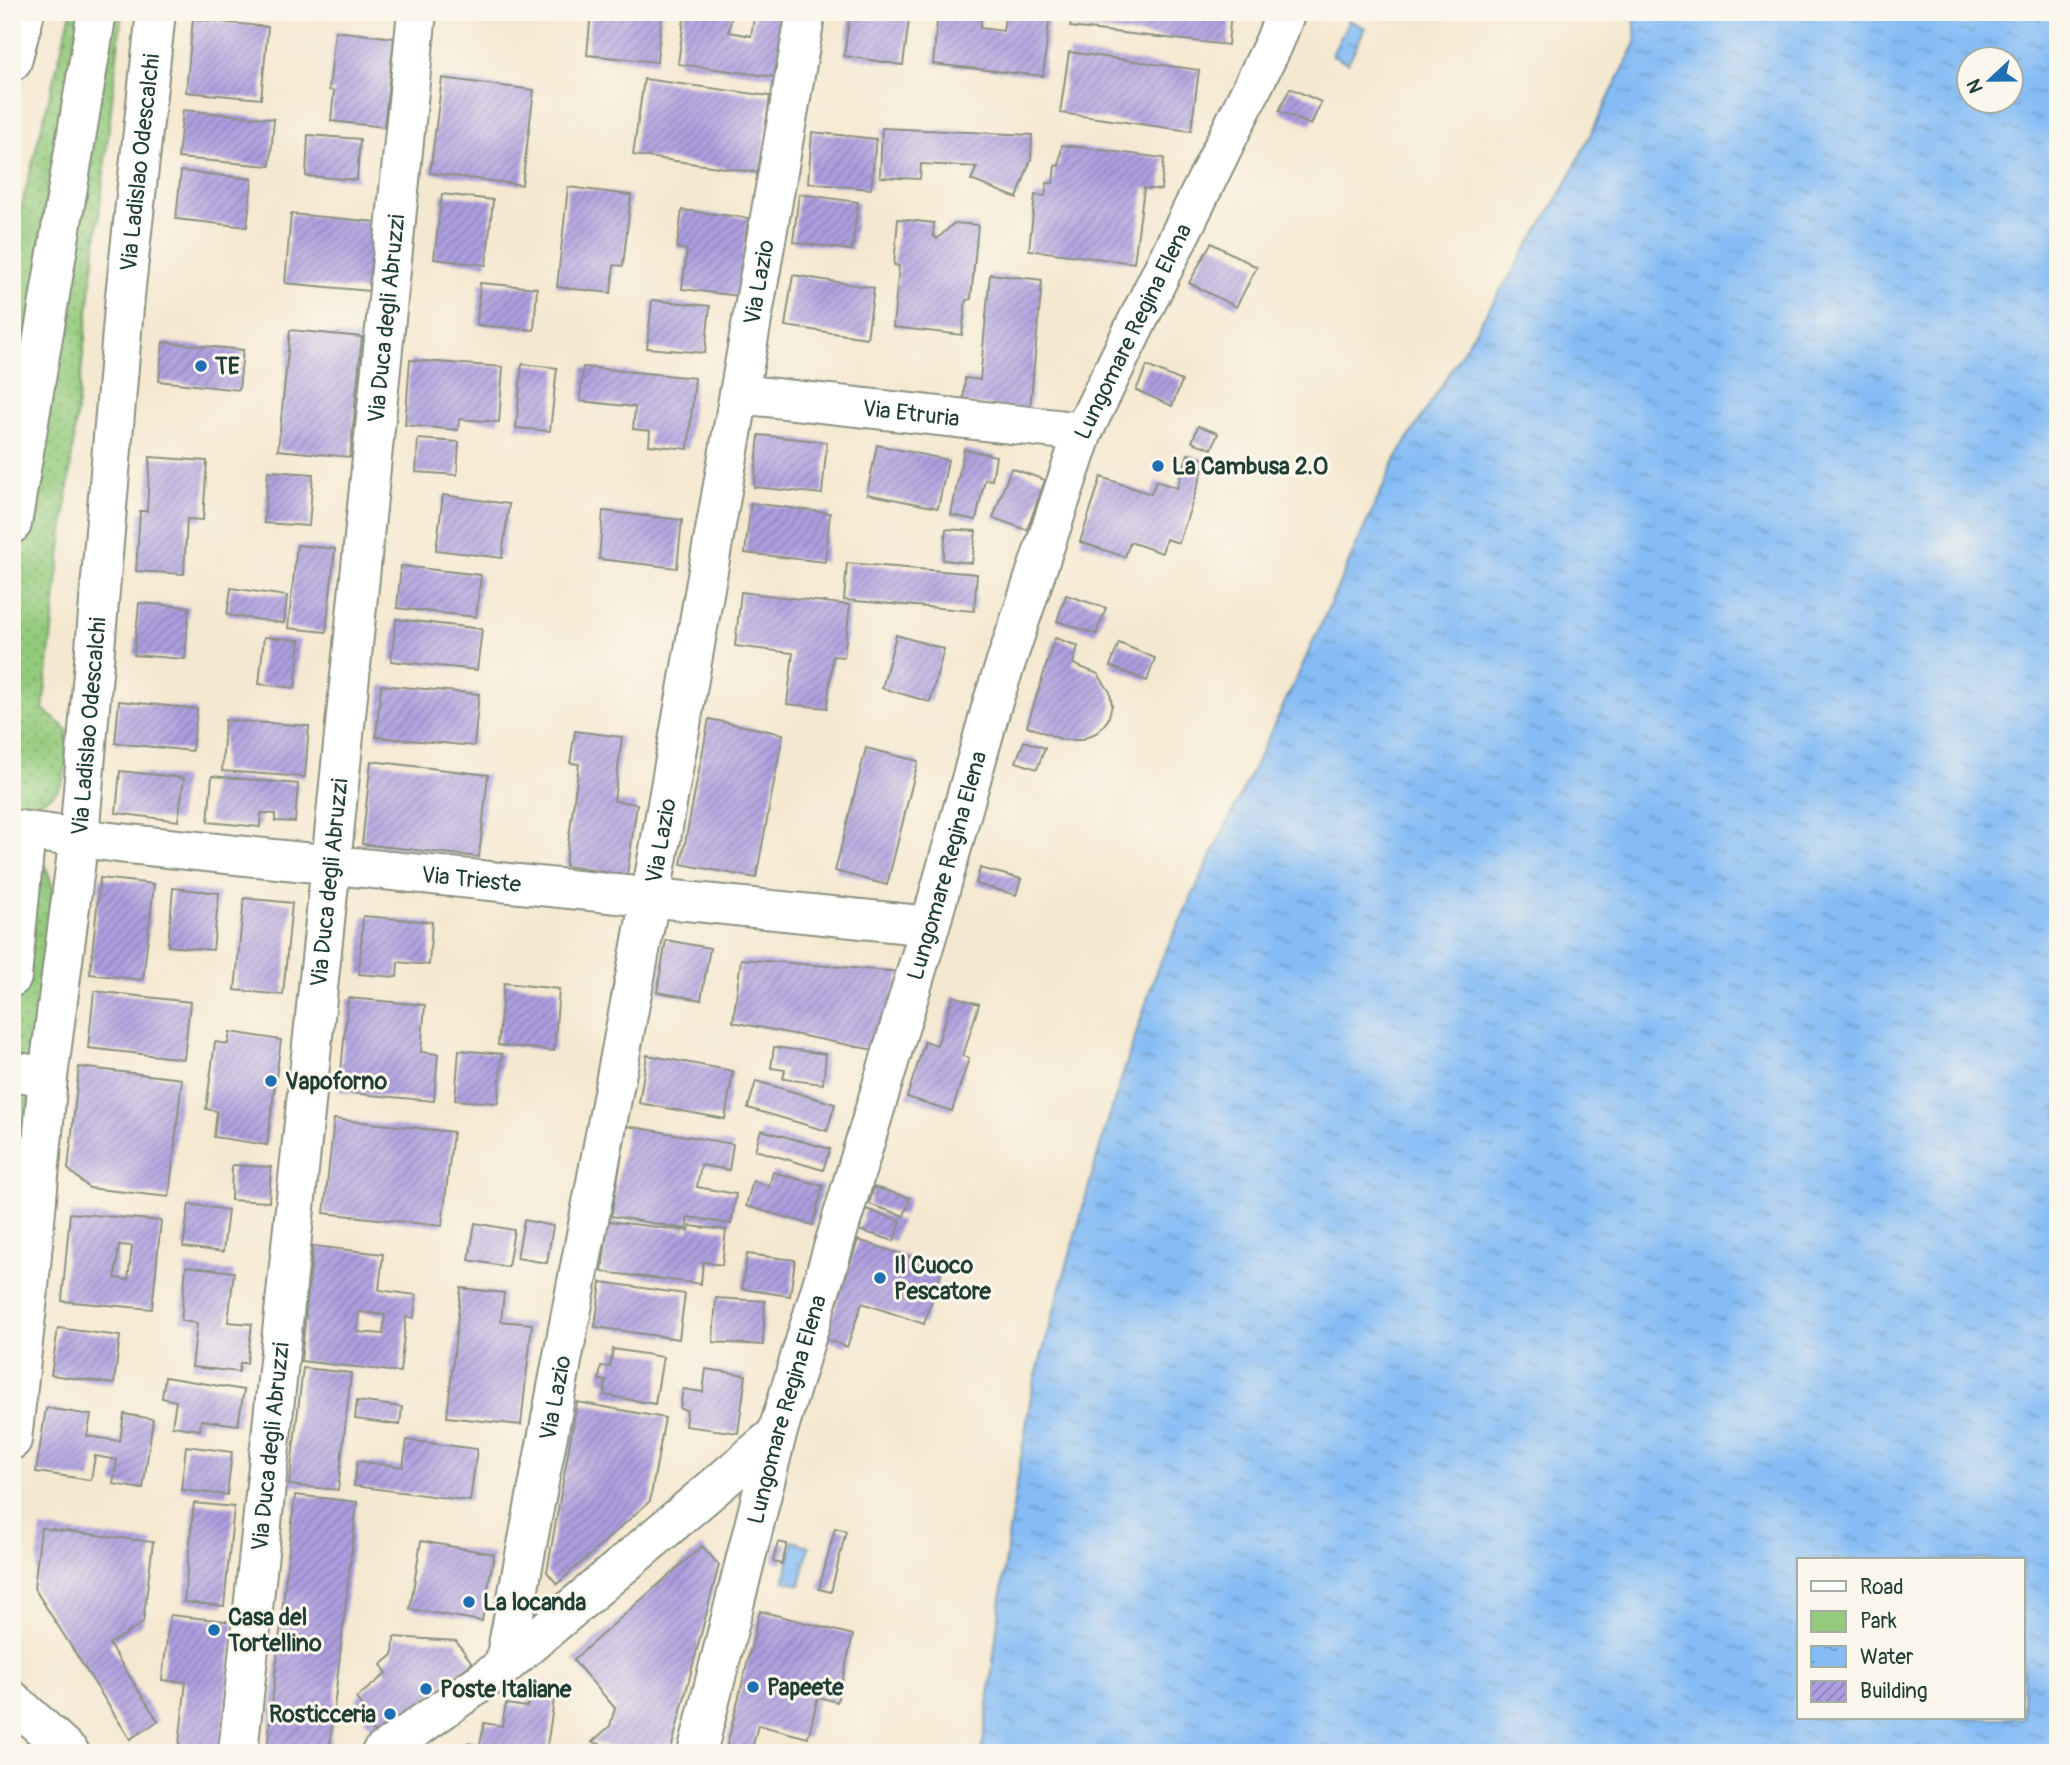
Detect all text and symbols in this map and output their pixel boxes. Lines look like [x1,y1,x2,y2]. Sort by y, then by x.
north arrow [1954,46,2024,116]
street label: Via Ladislao Odescalchi [114,52,166,273]
text: N [1962,75,1989,96]
street label: Via Duca degli Abruzzi [362,213,412,424]
street label: Lungomare Regina Elena [1068,219,1198,444]
street label: Via Lazio [737,238,781,327]
place label: TE [214,352,240,381]
marker: TE [193,358,209,374]
street label: Via Etruria [861,394,961,433]
place label: La Cambusa 2.0 [1172,452,1328,481]
marker: La Cambusa 2.0 [1150,458,1166,474]
street label: Via Ladislao Odescalchi [65,616,113,837]
street label: Lungomare Regina Elena [900,748,993,984]
street label: Via Duca degli Abruzzi [304,777,355,989]
street label: Via Lazio [639,796,683,886]
street label: Via Trieste [420,860,523,899]
place label: Vapoforno [285,1067,388,1096]
marker: Vapoforno [263,1073,279,1089]
place label: Il Cuoco Pescatore [894,1251,991,1306]
marker: Il Cuoco Pescatore [872,1270,888,1286]
street label: Lungomare Regina Elena [741,1291,833,1527]
street label: Via Duca degli Abruzzi [245,1341,296,1552]
street label: Via Lazio [533,1353,578,1443]
legend [1797,1558,2024,1720]
text: Road [1860,1574,1904,1601]
place label: La locanda [483,1588,586,1617]
marker: La locanda [461,1594,477,1610]
place label: Casa del Tortellino [227,1603,322,1658]
text: Park [1860,1608,1897,1635]
marker: Casa del Tortellino [206,1622,222,1638]
text: Water [1860,1644,1914,1671]
place label: Papeete [767,1673,844,1702]
place label: Poste Italiane [440,1675,572,1704]
text: Building [1860,1678,1927,1705]
marker: Papeete [745,1679,761,1695]
marker: Poste Italiane [418,1681,434,1697]
place label: Rosticceria [269,1700,376,1729]
marker: Rosticceria [382,1706,398,1722]

